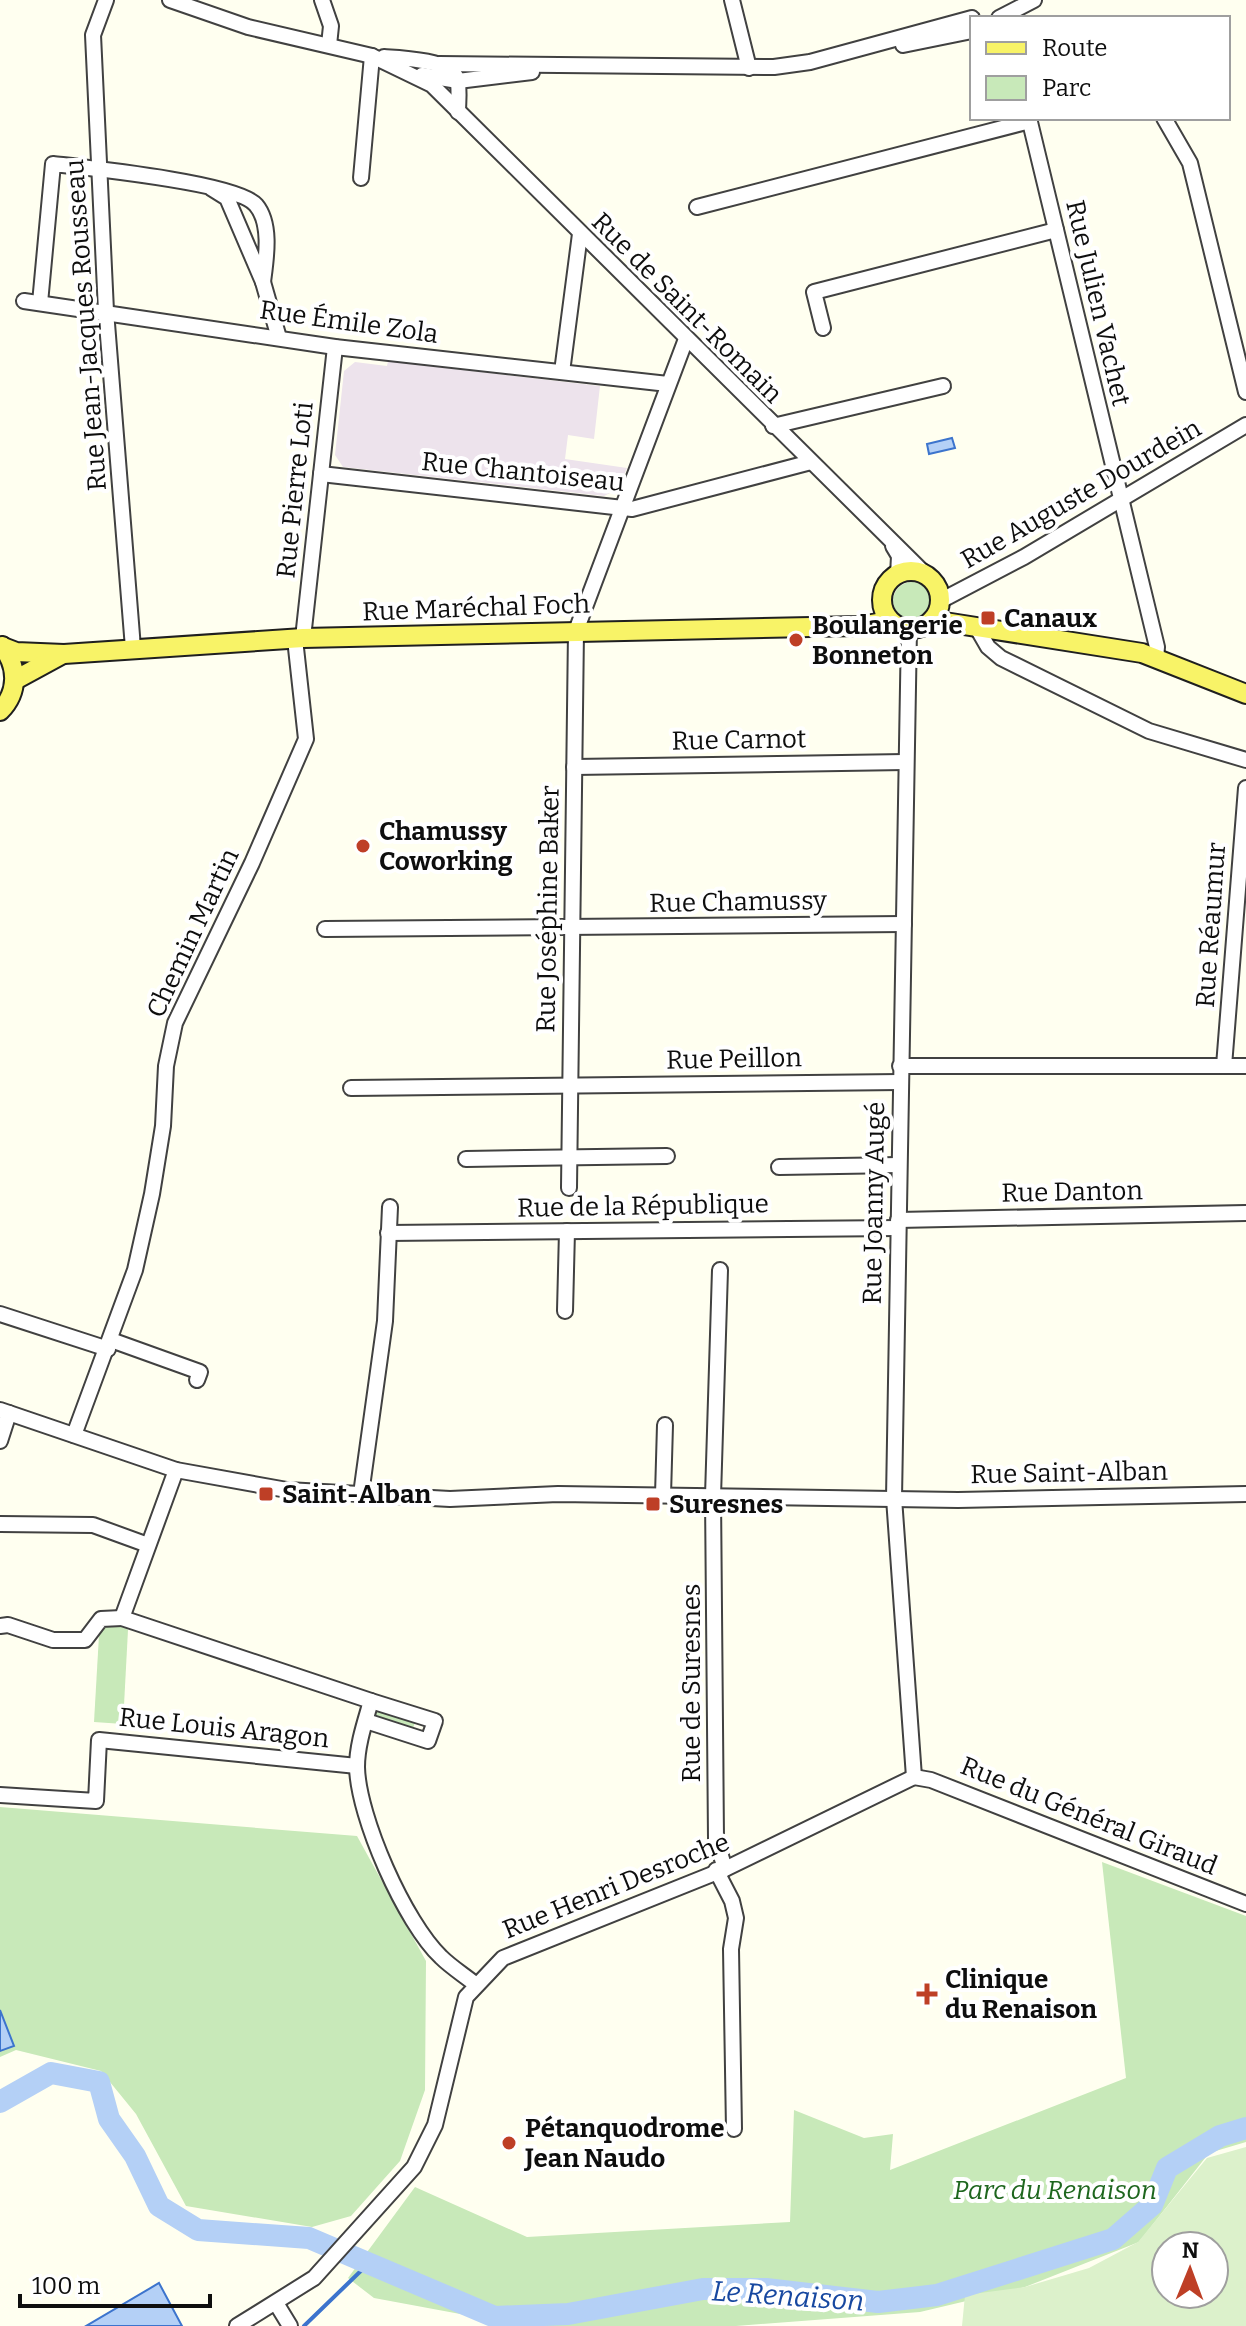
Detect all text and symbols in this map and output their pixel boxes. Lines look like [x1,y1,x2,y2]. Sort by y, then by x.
legend [970,16,1230,120]
text: Route [1042,34,1107,62]
text: Parc [1042,74,1091,102]
street label: Rue Jean-Jacques Rousseau [59,158,113,492]
street label: Rue Julien Vachet [1059,197,1137,410]
street label: Rue de Saint-Romain [585,206,789,410]
street label: Rue Émile Zola [258,294,440,350]
street label: Rue Pierre Loti [270,400,320,580]
street label: Rue Auguste Dourdein [956,412,1207,575]
street label: Rue Chantoiseau [420,446,626,498]
street label: Rue Maréchal Foch [362,589,590,627]
place label: Canaux [1004,603,1097,634]
marker: Canaux [979,609,997,627]
place label: Boulangerie Bonneton [812,610,963,671]
marker: Boulangerie Bonneton [787,631,805,649]
street label: Rue Carnot [671,723,807,757]
street label: Rue Joséphine Baker [530,785,566,1033]
place label: Chamussy Coworking [379,816,513,877]
marker: Chamussy Coworking [354,837,372,855]
street label: Rue Réaumur [1190,841,1232,1009]
street label: Chemin Martin [140,843,246,1022]
street label: Rue Chamussy [649,885,827,919]
street label: Rue Peillon [666,1042,803,1076]
street label: Rue Joanny Augé [857,1101,891,1305]
street label: Rue Danton [1001,1175,1144,1209]
street label: Rue de la République [517,1188,769,1224]
street label: Rue Saint-Alban [970,1456,1169,1490]
place label: Saint-Alban [282,1479,432,1510]
marker: Saint-Alban [257,1485,275,1503]
place label: Suresnes [669,1489,783,1520]
marker: Suresnes [644,1495,662,1513]
street label: Rue de Suresnes [676,1584,707,1783]
street label: Rue Louis Aragon [117,1702,331,1755]
street label: Rue du Général Giraud [956,1750,1222,1882]
street label: Rue Henri Desroche [498,1826,734,1946]
place label: Clinique du Renaison [945,1964,1097,2025]
marker: Clinique du Renaison [916,1983,938,2005]
place label: Pétanquodrome Jean Naudo [523,2113,725,2174]
marker: Pétanquodrome Jean Naudo [500,2134,518,2152]
park label: Parc du Renaison [953,2175,1157,2206]
north arrow [1150,2230,1230,2310]
text: N [1182,2237,1199,2264]
scale bar [20,2258,210,2308]
text: 100 m [32,2272,100,2300]
water label: Le Renaison [711,2274,865,2318]

